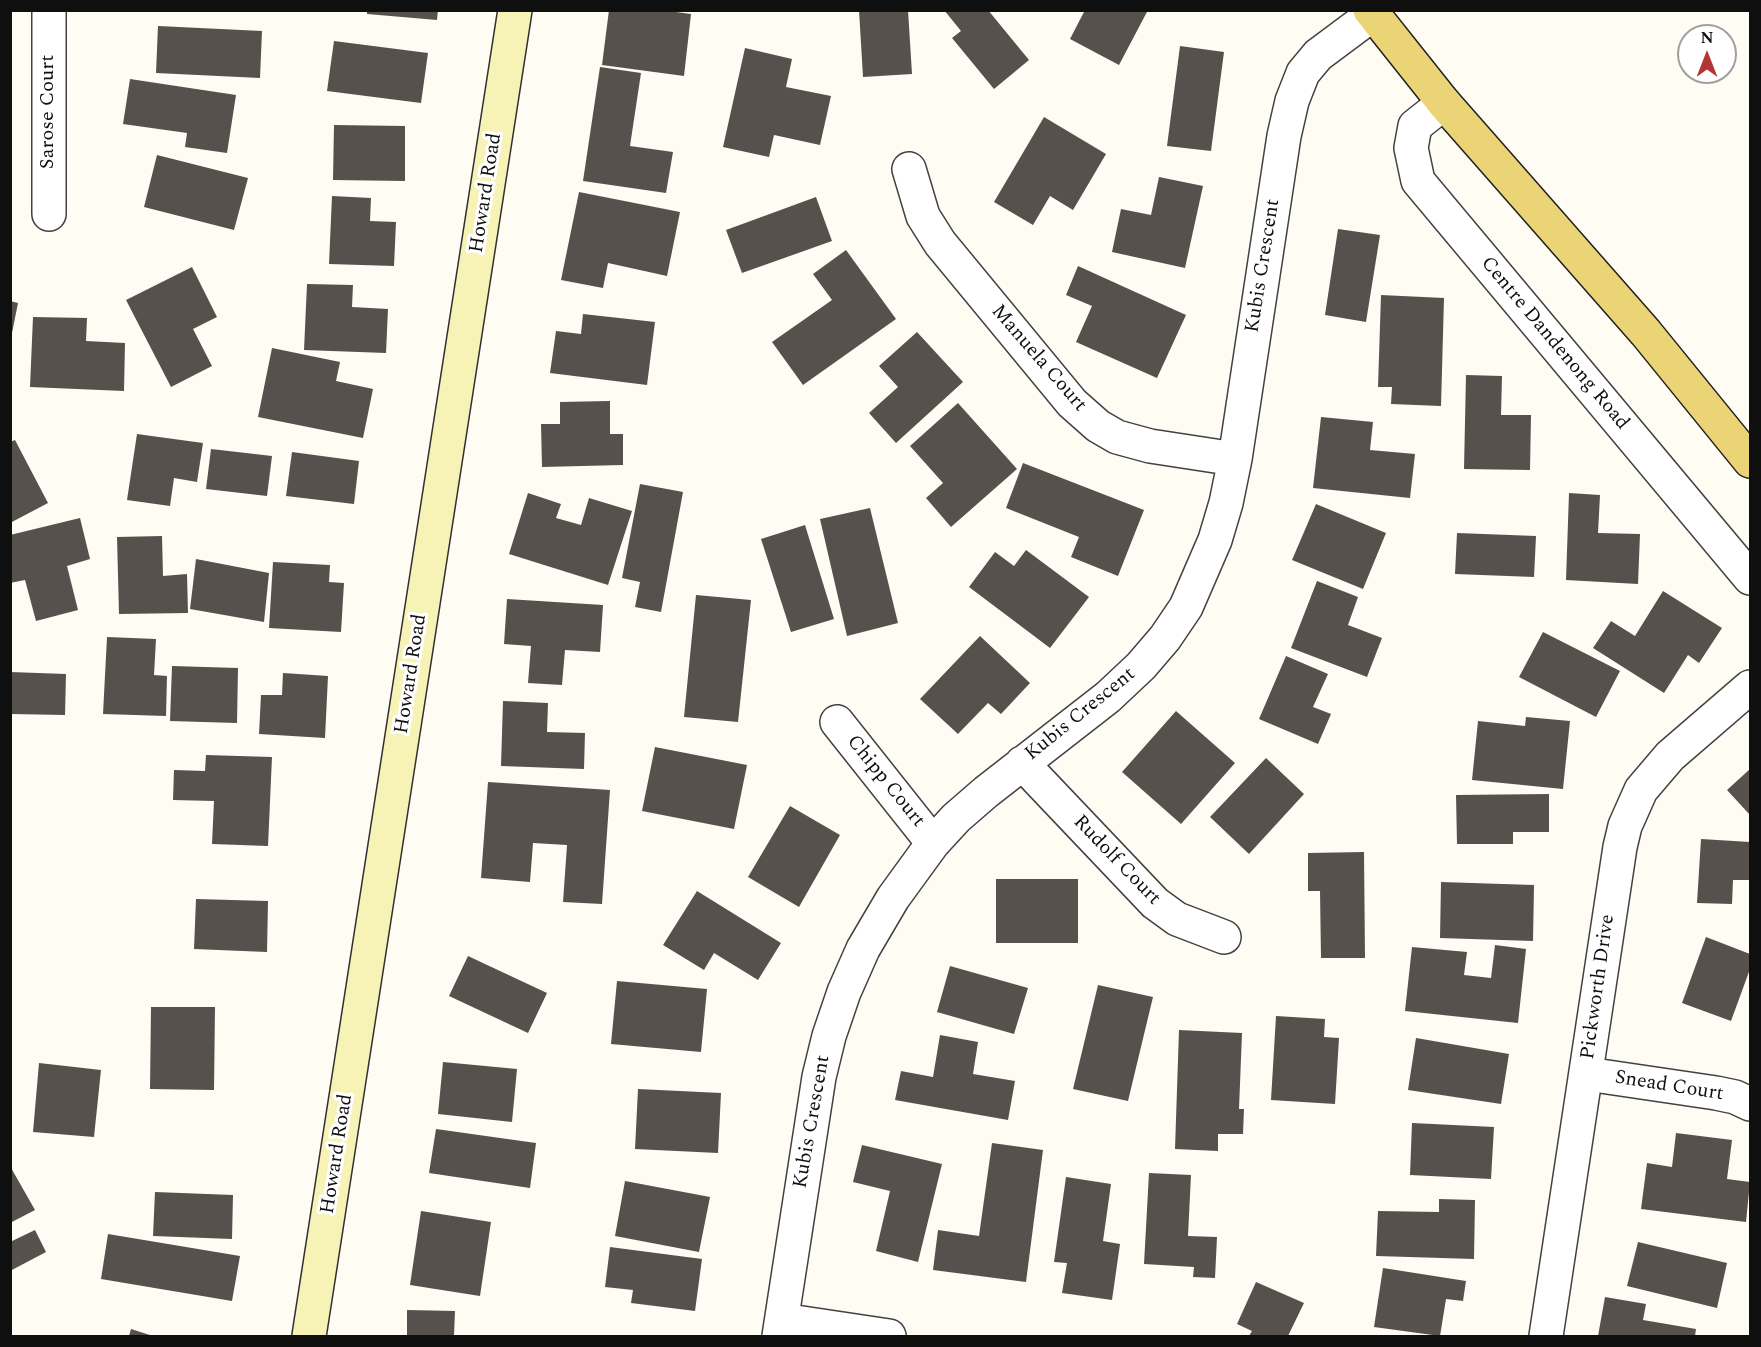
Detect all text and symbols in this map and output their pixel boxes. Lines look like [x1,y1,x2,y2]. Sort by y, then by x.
north arrow [1677,24,1737,84]
text: N [1700,26,1714,50]
street label: Sarose Court [37,55,61,169]
street label: Howard Road [466,131,508,255]
street label: Kubis Crescent [1242,198,1286,334]
street label: Centre Dandenong Road [1475,253,1633,435]
street label: Manuela Court [985,301,1091,417]
street label: Howard Road [391,612,433,736]
street label: Kubis Crescent [1021,663,1141,767]
street label: Chipp Court [841,731,929,833]
street label: Rudolf Court [1067,811,1165,911]
street label: Pickworth Drive [1577,913,1621,1061]
street label: Kubis Crescent [789,1054,837,1190]
street label: Snead Court [1613,1067,1725,1107]
street label: Howard Road [317,1092,359,1216]

